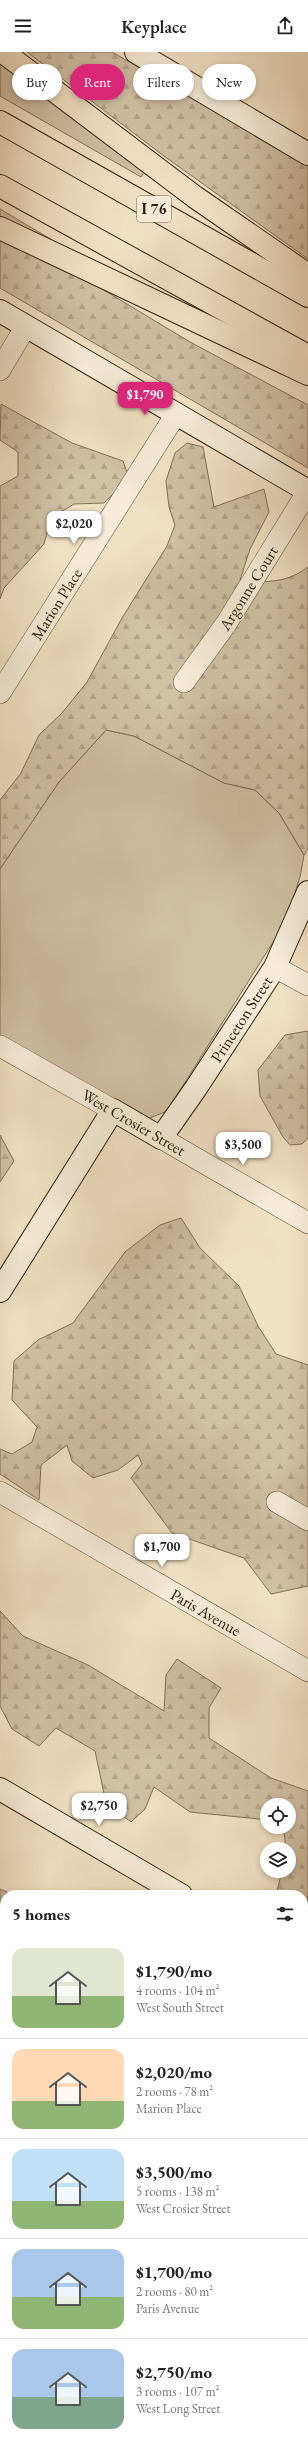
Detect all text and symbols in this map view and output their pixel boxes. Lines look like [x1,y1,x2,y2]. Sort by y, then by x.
icon: menu [12,15,34,37]
text: Keyplace [121,15,187,38]
icon: share [274,15,296,37]
chip: Buy [12,64,62,100]
chip: Rent [70,64,125,100]
chip: Filters [133,64,194,100]
chip: New [202,64,256,100]
road number: I 76 [137,196,171,222]
pin: $1,790 [112,382,178,416]
text: $1,790 [127,386,163,403]
pin: $2,020 [41,511,107,545]
text: $2,020 [56,515,92,532]
street label: Argonne Court [214,542,283,635]
street label: Marion Place [26,564,87,644]
street label: Princeton Street [206,972,277,1066]
street label: West Crosier Street [78,1084,189,1161]
pin: $3,500 [210,1132,276,1166]
text: $3,500 [225,1136,261,1153]
pin: $1,700 [129,1534,195,1568]
text: $1,700 [144,1538,180,1555]
street label: Paris Avenue [167,1584,245,1641]
pin: $2,750 [66,1793,132,1827]
text: $2,750 [81,1797,117,1814]
map controls [260,1798,296,1878]
button: locate [260,1798,296,1834]
button: layers [260,1842,296,1878]
text: 5 homes [12,1903,70,1925]
icon: filters [274,1903,296,1925]
text: $1,790/mo [136,1960,212,1982]
icon: home [44,1964,92,2012]
text: 4 rooms · 104 m² [136,1982,220,1999]
text: West South Street [136,1999,224,2016]
text: $2,020/mo [136,2061,212,2083]
icon: home [44,2065,92,2113]
text: 2 rooms · 78 m² [136,2083,213,2100]
text: Marion Place [136,2100,202,2117]
text: $3,500/mo [136,2161,212,2183]
icon: home [44,2165,92,2213]
text: 5 rooms · 138 m² [136,2183,220,2200]
text: West Crosier Street [136,2200,231,2217]
text: $1,700/mo [136,2261,212,2283]
icon: home [44,2265,92,2313]
text: 2 rooms · 80 m² [136,2283,213,2300]
text: Paris Avenue [136,2300,199,2317]
text: $2,750/mo [136,2361,212,2383]
icon: home [44,2365,92,2413]
text: 3 rooms · 107 m² [136,2383,220,2400]
text: West Long Street [136,2400,220,2417]

